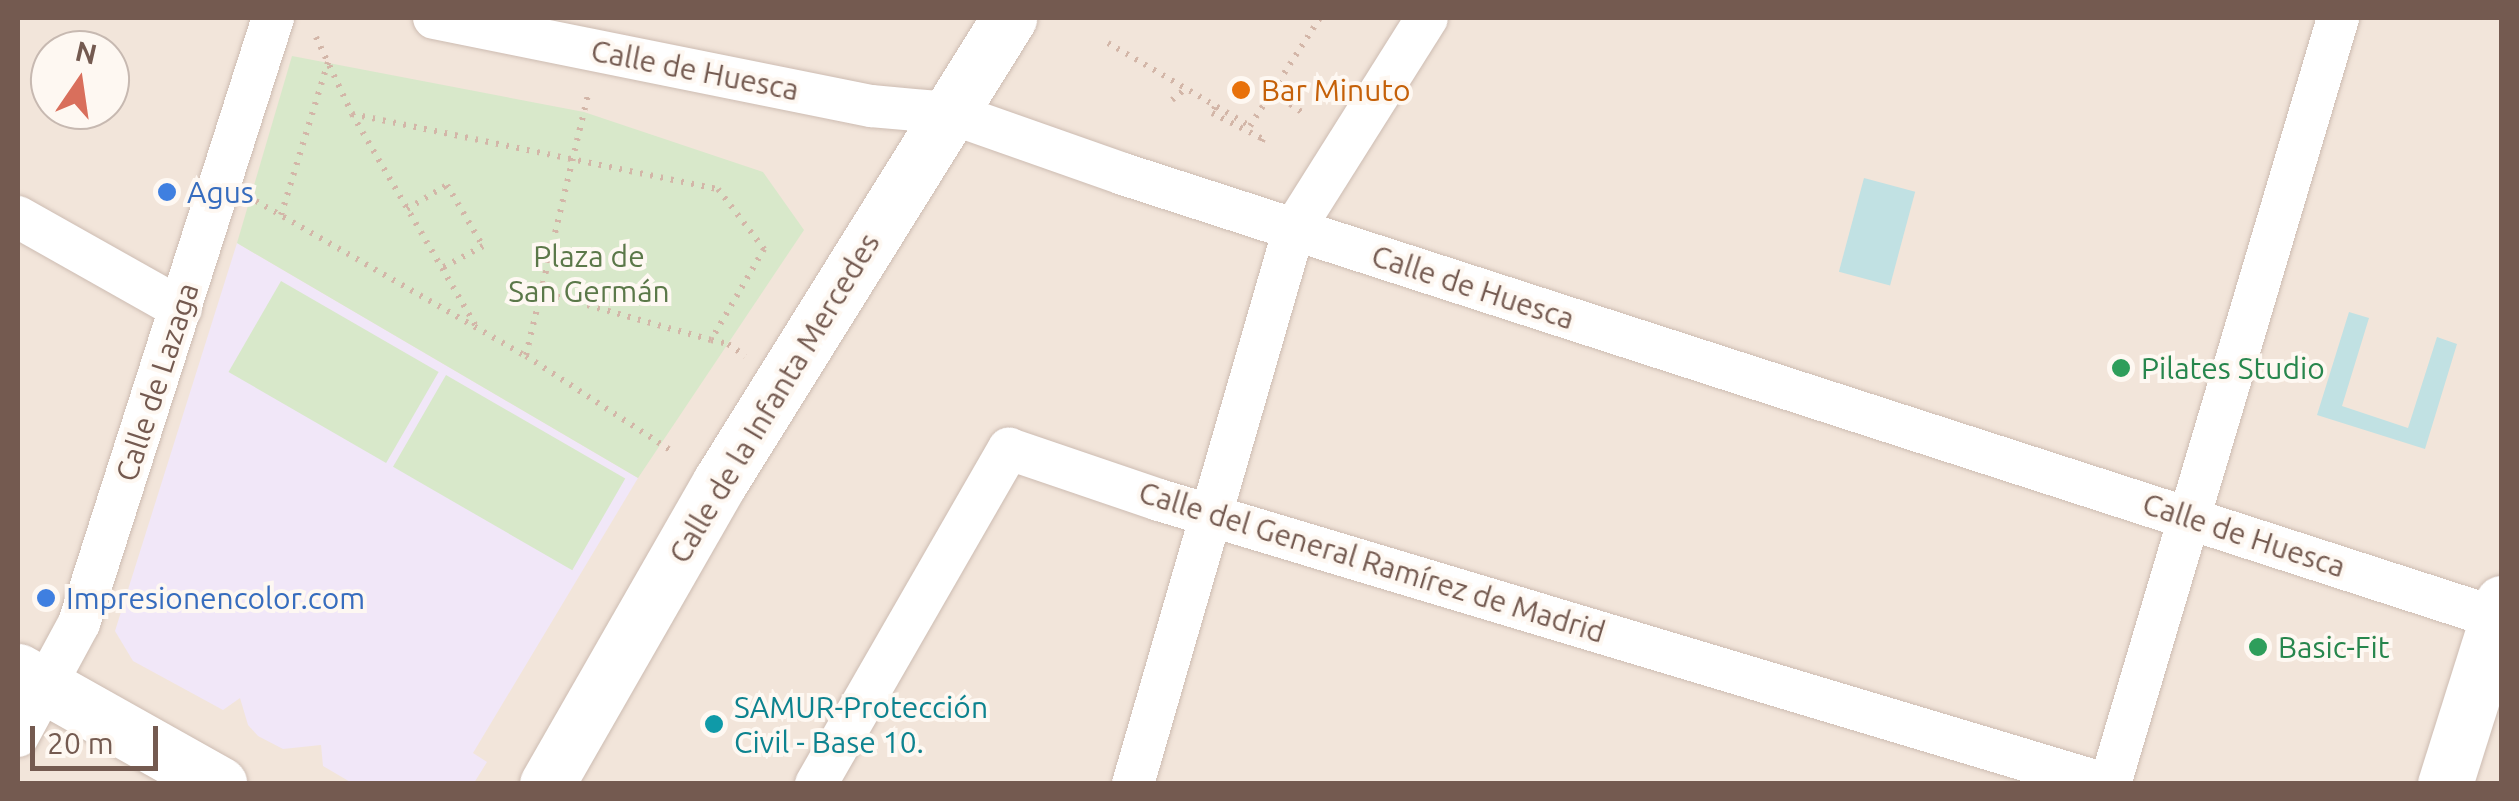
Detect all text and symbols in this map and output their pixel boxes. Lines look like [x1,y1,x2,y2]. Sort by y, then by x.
north arrow [30,30,130,130]
street label: Calle de Huesca [588,32,802,108]
text: N [73,35,100,70]
place label: Bar Minuto [1261,72,1411,108]
marker: Bar Minuto [1230,79,1252,101]
place label: Agus [187,174,254,210]
marker: Agus [156,181,178,203]
street label: Calle de la Infanta Mercedes [661,227,887,569]
street label: Calle de Huesca [1367,237,1579,337]
park label: Plaza de San Germán [508,238,670,308]
street label: Calle de Lazaga [108,278,206,486]
place label: Pilates Studio [2141,350,2325,386]
marker: Pilates Studio [2110,357,2132,379]
street label: Calle del General Ramírez de Madrid [1135,474,1609,650]
street label: Calle de Huesca [2138,485,2350,585]
place label: Impresionencolor.com [66,580,365,616]
marker: Impresionencolor.com [35,587,57,609]
place label: Basic-Fit [2278,629,2390,665]
marker: Basic-Fit [2247,636,2269,658]
place label: SAMUR-Protección Civil - Base 10. [734,689,988,760]
scale bar [35,706,162,768]
marker: SAMUR-Protección Civil - Base 10. [703,713,725,735]
text: 20 m [47,726,114,760]

